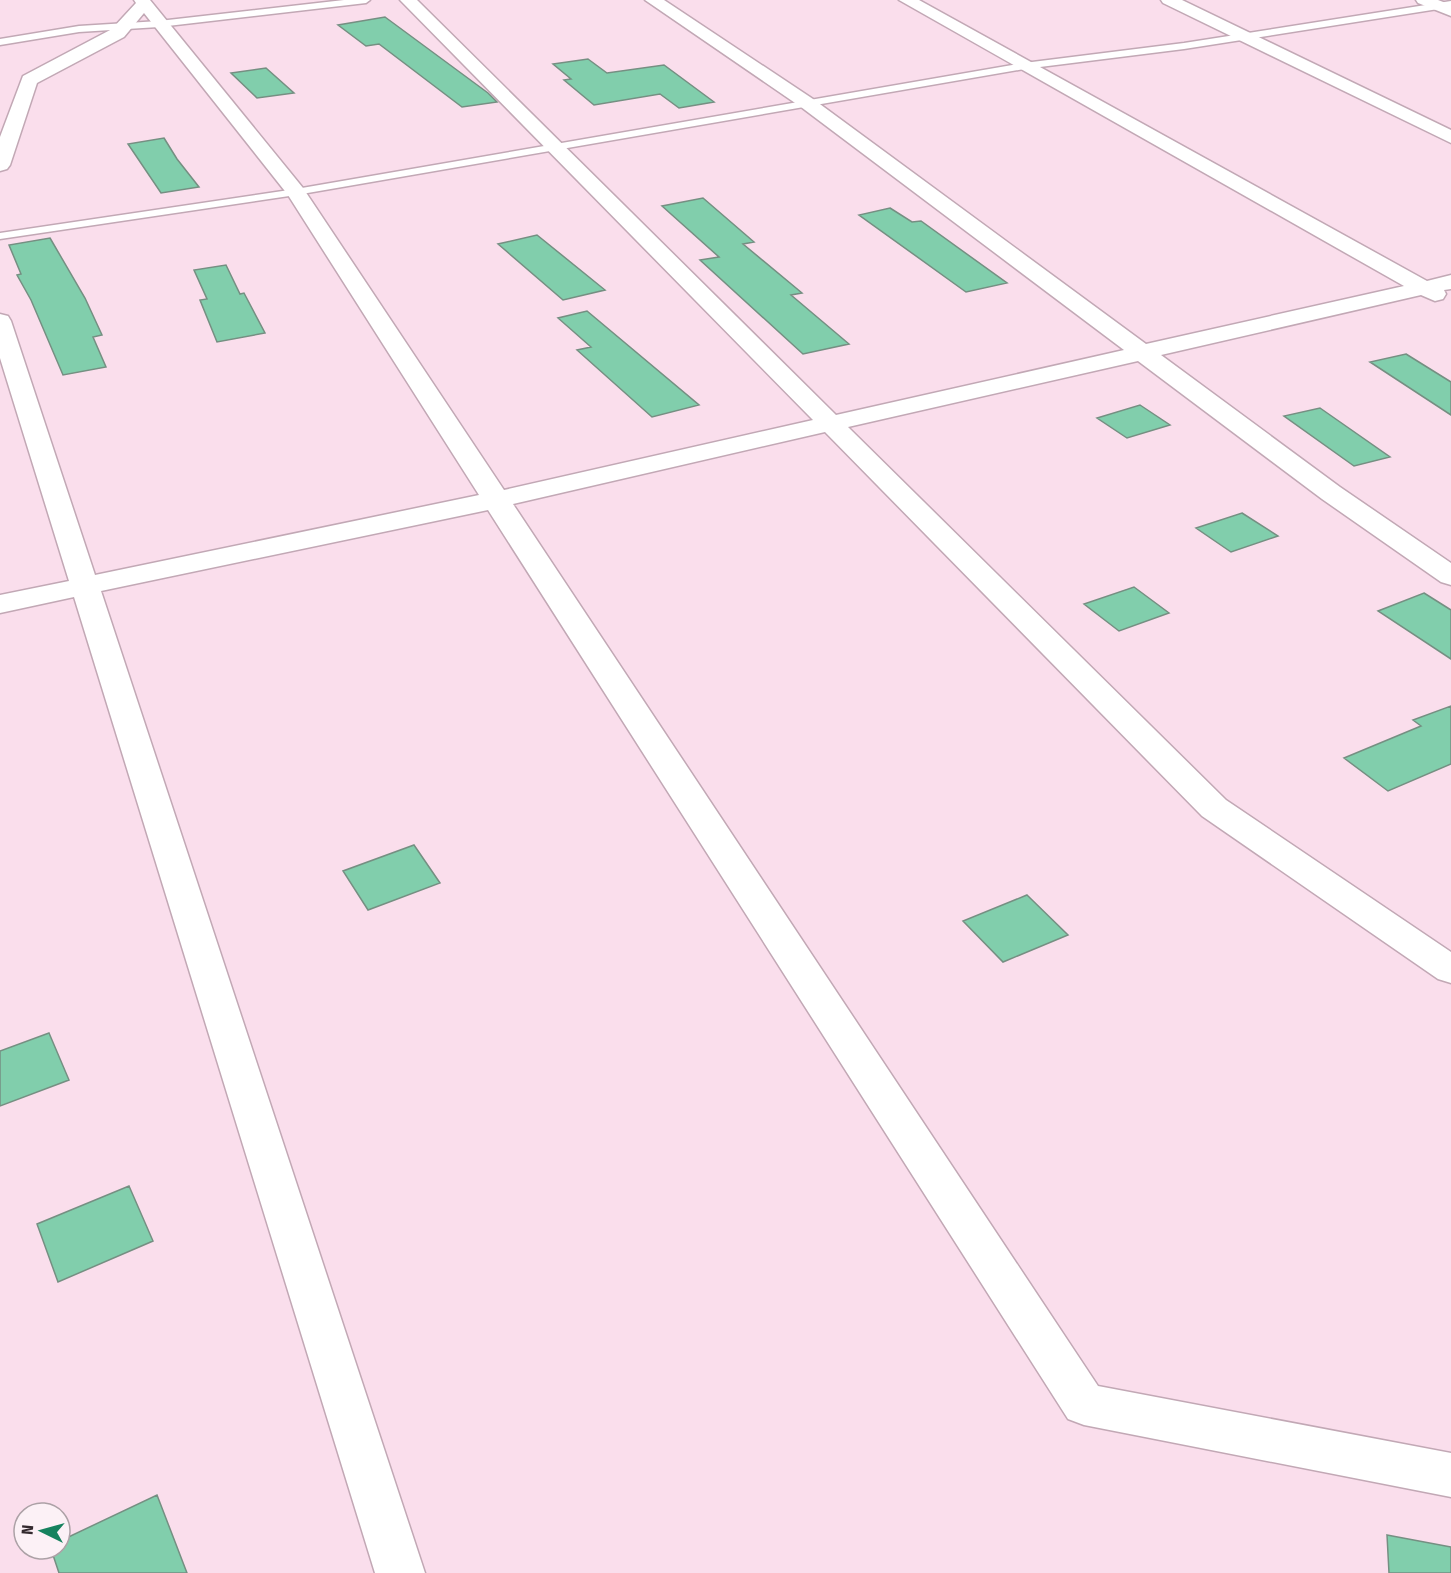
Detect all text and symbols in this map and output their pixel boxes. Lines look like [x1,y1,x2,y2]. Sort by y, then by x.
north arrow [12,1501,72,1561]
text: N [18,1524,37,1535]

